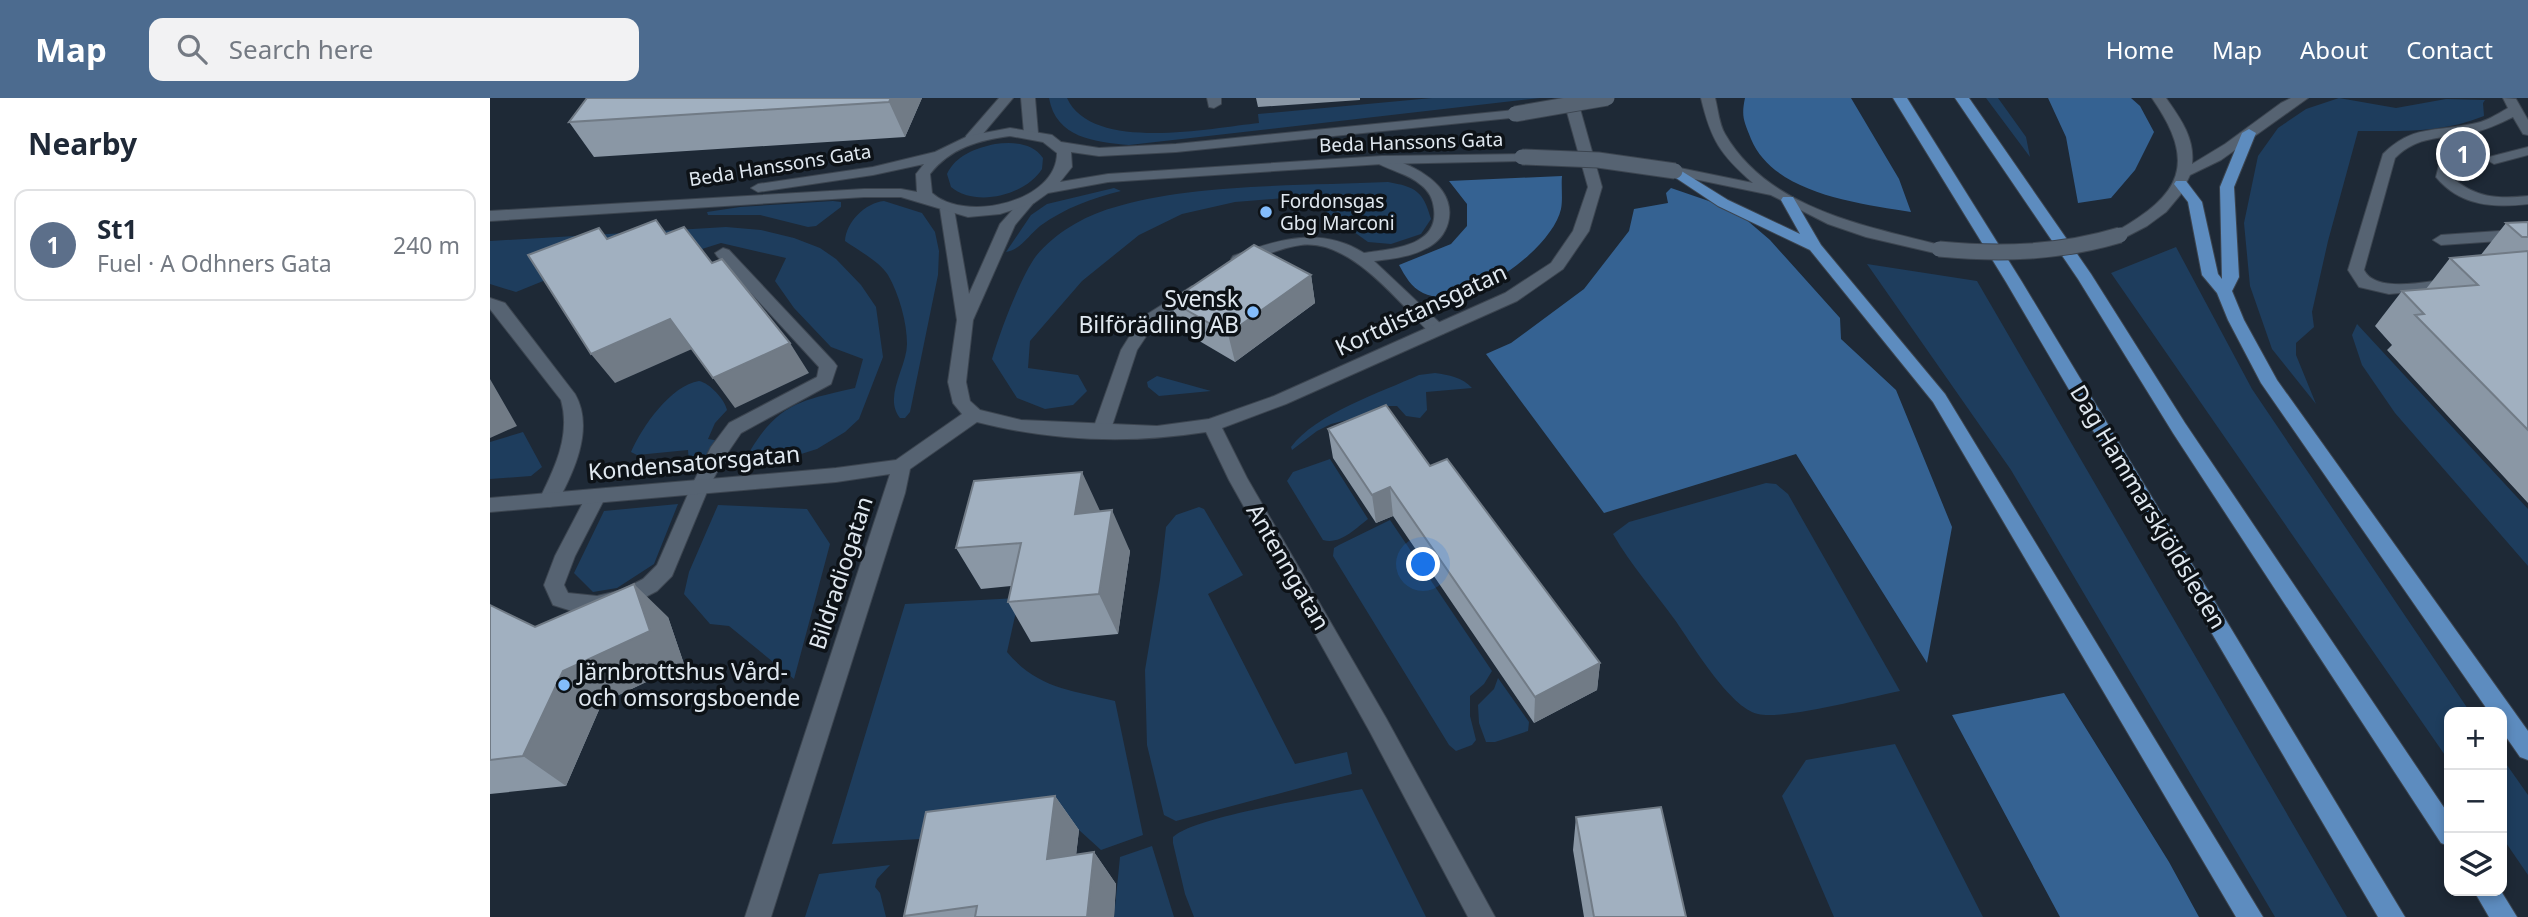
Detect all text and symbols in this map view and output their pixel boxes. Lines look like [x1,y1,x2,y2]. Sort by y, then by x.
search box [149,18,639,81]
text: Map [35,27,107,72]
icon: search [173,30,211,68]
text: Search here [229,31,373,67]
text: Home [2106,33,2174,66]
text: Map [2212,33,2262,66]
text: About [2300,33,2368,66]
text: Contact [2406,33,2493,66]
text: Nearby [28,123,137,164]
street label: Beda Hanssons Gata [1318,126,1504,158]
pin: 1 [2440,128,2486,180]
street label: Beda Hanssons Gata [687,138,873,192]
place label: Fordonsgas Gbg Marconi [1280,188,1395,236]
marker: Fordonsgas Gbg Marconi [1258,204,1274,220]
text: St1 [97,211,137,247]
text: 1 [46,229,60,261]
text: 240 m [393,229,460,261]
text: Fuel · A Odhners Gata [97,247,332,279]
street label: Kortdistansgatan [1330,255,1512,363]
place label: Svensk Bilförädling AB [1078,282,1240,340]
marker: Svensk Bilförädling AB [1245,304,1261,320]
street label: Dag Hammarskjöldsleden [2063,378,2235,635]
street label: Kondensatorsgatan [587,437,801,487]
street label: Bildradiogatan [800,492,880,653]
street label: Antenngatan [1240,497,1338,636]
your location [1406,547,1440,581]
place label: Järnbrottshus Vård- och omsorgsboende [576,655,800,713]
marker: Järnbrottshus Vård- och omsorgsboende [556,677,572,693]
map controls [2444,707,2507,896]
button: + [2444,707,2507,770]
button: − [2444,770,2507,833]
button: layers [2444,833,2507,896]

